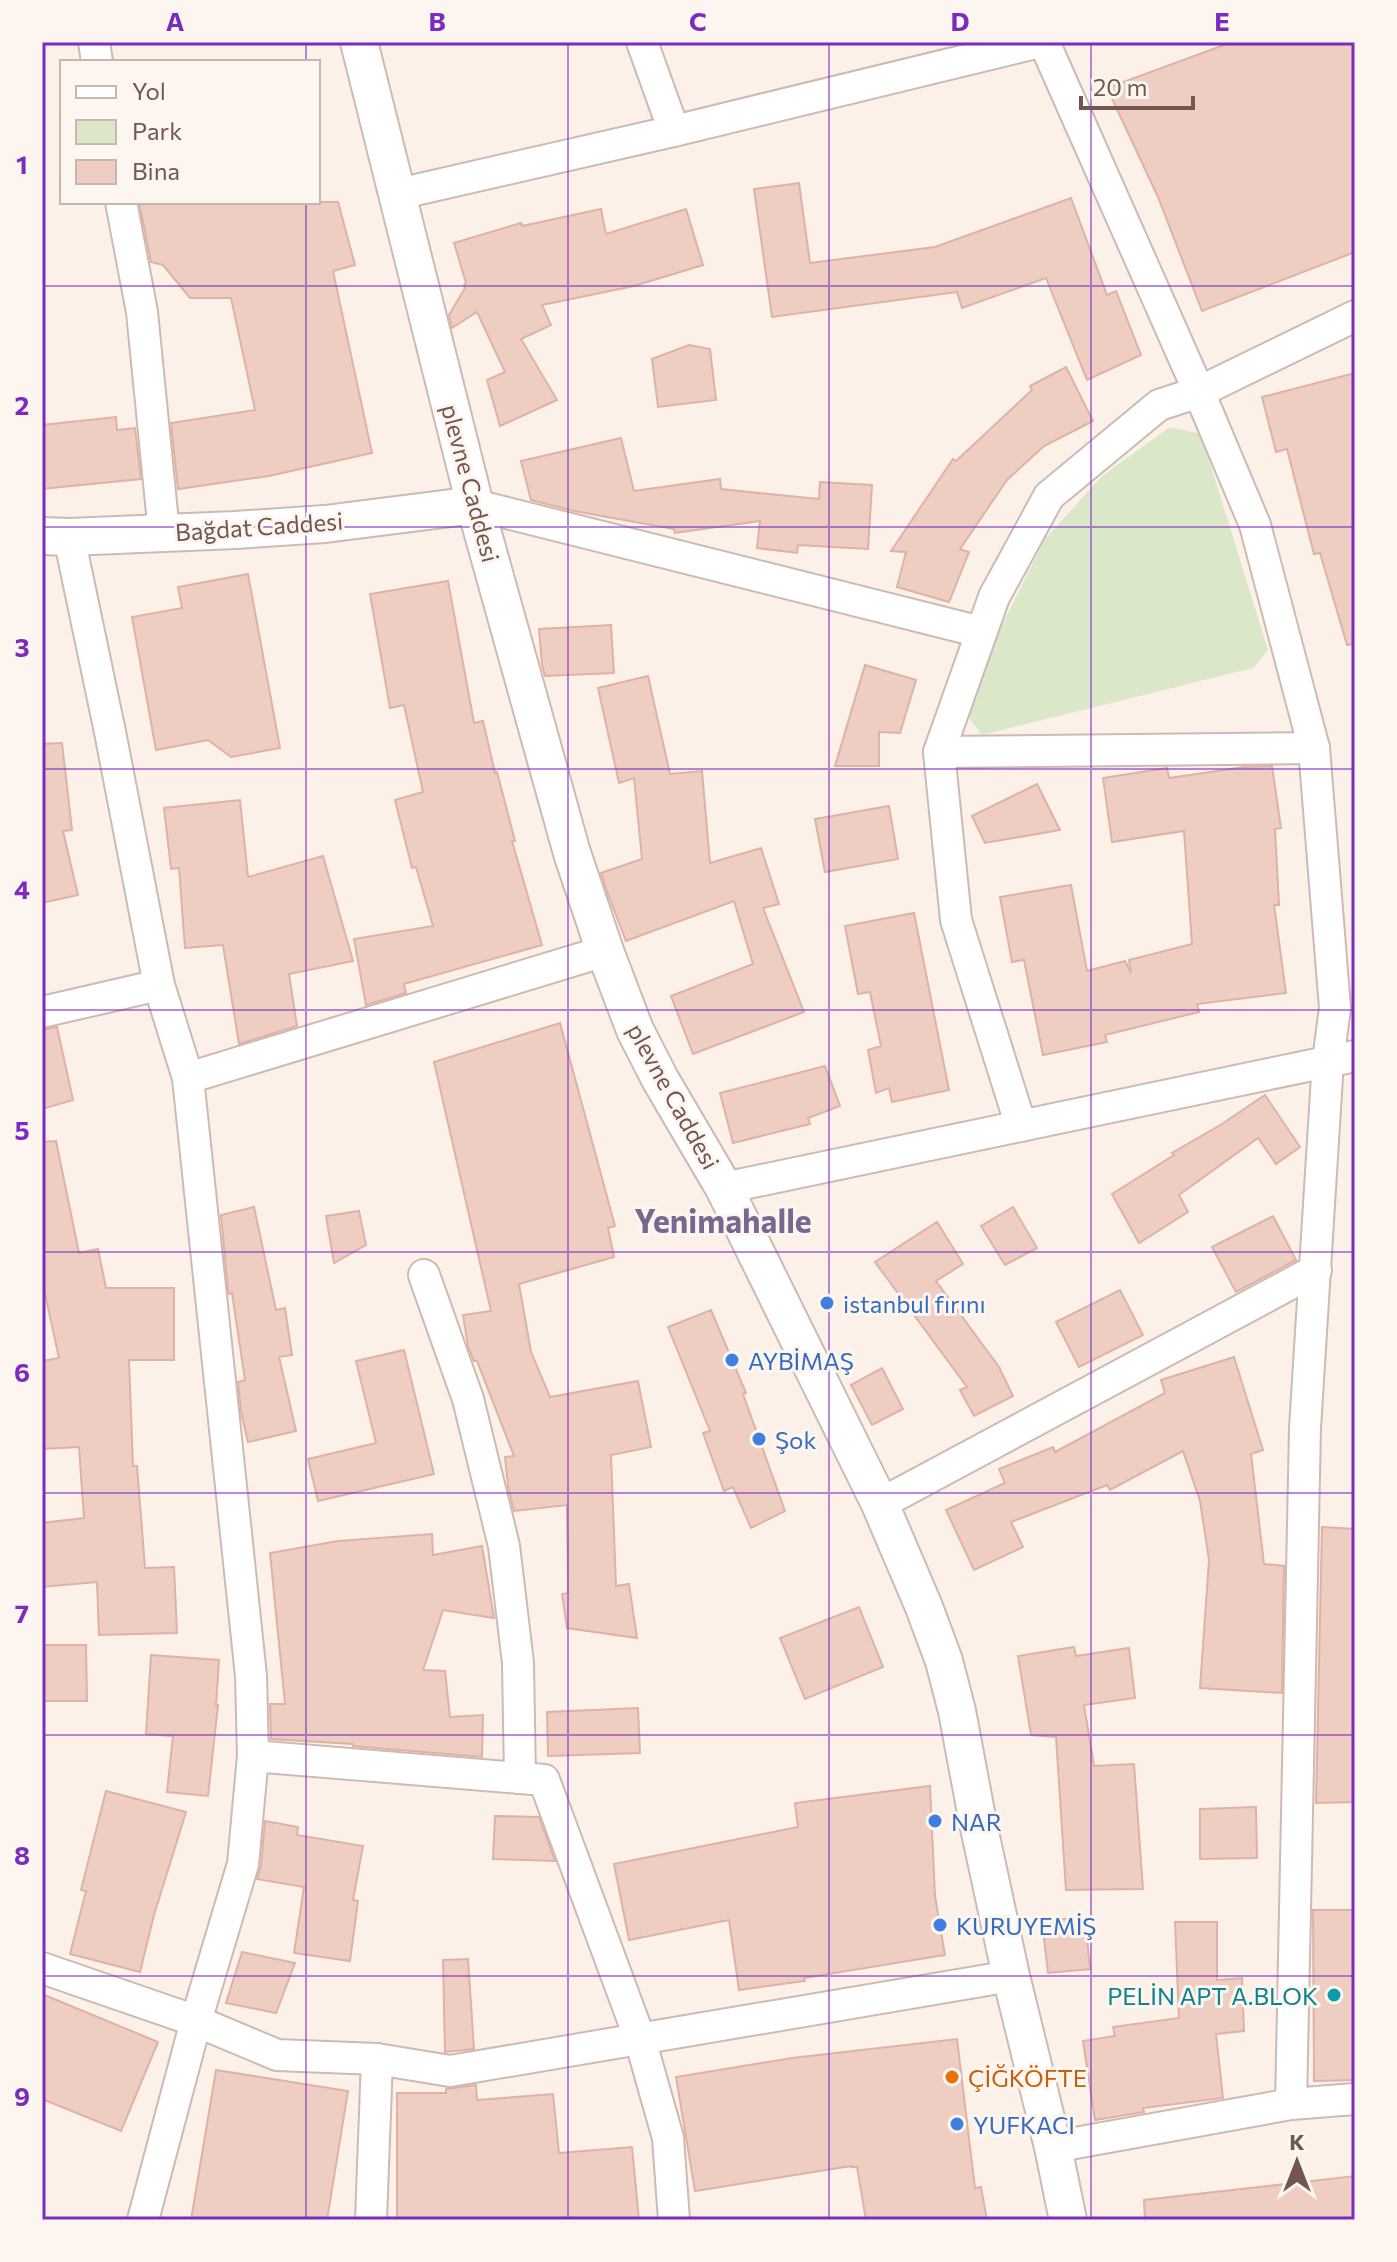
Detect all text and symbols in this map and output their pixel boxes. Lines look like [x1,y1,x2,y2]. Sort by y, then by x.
text: A [166,5,185,36]
text: B [428,5,446,36]
text: C [689,5,707,36]
text: D [950,5,970,36]
text: E [1214,5,1230,36]
legend [60,60,320,204]
scale bar [1081,60,1193,110]
text: 20 m [1093,72,1147,101]
text: Yol [132,76,166,105]
text: Park [132,116,182,145]
text: 1 [16,148,28,179]
text: Bina [132,156,180,185]
text: 2 [15,389,29,420]
street label: plevne Caddesi [436,401,506,565]
street label: Bağdat Caddesi [174,506,344,546]
text: 3 [14,631,30,662]
text: 4 [14,873,30,904]
street label: plevne Caddesi [622,1018,726,1174]
text: 5 [14,1114,30,1145]
district label: Yenimahalle [634,1200,812,1240]
place label: istanbul fırını [843,1289,986,1318]
marker: istanbul fırını [818,1294,836,1312]
place label: AYBİMAŞ [748,1346,854,1375]
marker: AYBİMAŞ [723,1351,741,1369]
text: 6 [14,1356,30,1387]
place label: Şok [775,1425,816,1454]
marker: Şok [750,1430,768,1448]
text: 7 [15,1597,29,1628]
place label: NAR [951,1807,1002,1836]
marker: NAR [926,1812,944,1830]
text: 8 [14,1839,30,1870]
place label: KURUYEMİŞ [956,1911,1096,1940]
marker: KURUYEMİŞ [931,1916,949,1934]
place label: PELİN APT A.BLOK [1107,1981,1318,2010]
marker: PELİN APT A.BLOK [1325,1986,1343,2004]
place label: ÇİĞKÖFTE [968,2063,1087,2092]
marker: ÇİĞKÖFTE [943,2068,961,2086]
text: 9 [14,2080,30,2111]
place label: YUFKACI [973,2110,1075,2139]
marker: YUFKACI [948,2115,966,2133]
north arrow [1257,2122,1337,2202]
text: K [1289,2128,1305,2155]

